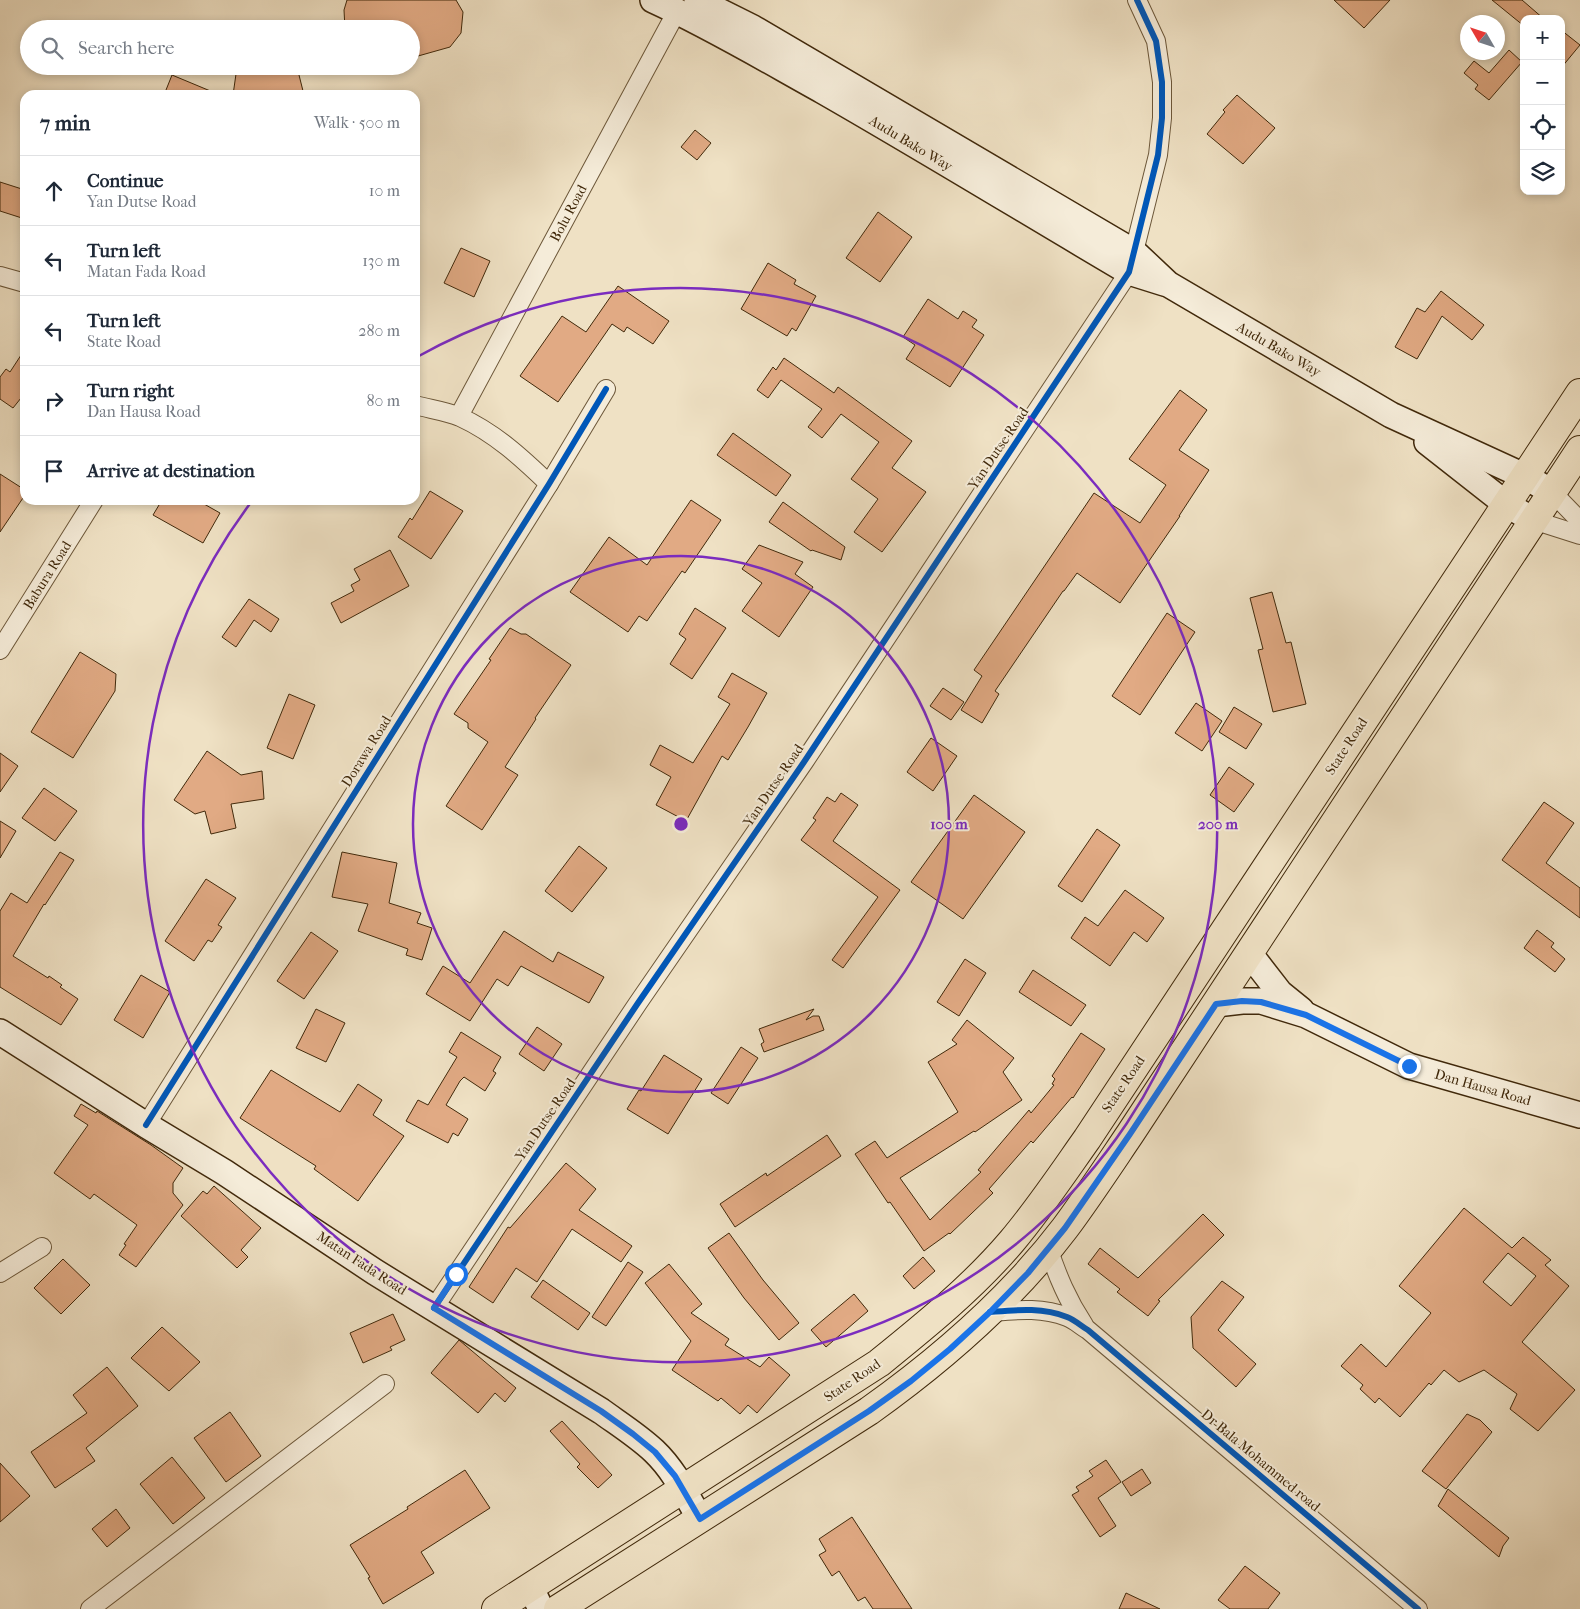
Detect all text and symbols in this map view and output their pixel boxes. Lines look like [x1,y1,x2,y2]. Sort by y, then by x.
north arrow [1460,15,1505,60]
map controls [1520,15,1565,195]
button: + [1520,15,1565,60]
search box [20,20,420,75]
icon: search [38,34,66,62]
text: Search here [78,37,174,59]
button: − [1520,60,1565,105]
button: locate [1520,105,1565,150]
text: 7 min [40,111,91,135]
street label: Audu Bako Way [865,111,956,175]
text: Walk · 500 m [314,113,400,132]
button: layers [1520,150,1565,195]
text: Continue [87,170,163,192]
icon: ahead [40,177,68,205]
text: 10 m [369,181,400,200]
street label: Bolu Road [546,182,591,245]
text: Yan Dutse Road [87,192,197,211]
text: Turn left [87,240,161,262]
icon: left [40,247,68,275]
text: 130 m [362,251,400,270]
text: Matan Fada Road [87,262,206,281]
text: Turn left [87,310,161,332]
icon: left [40,317,68,345]
street label: Audu Bako Way [1233,318,1324,381]
text: 280 m [358,321,400,340]
text: State Road [87,332,161,351]
text: Turn right [87,380,174,402]
icon: right [40,387,68,415]
text: 80 m [366,391,400,410]
text: Dan Hausa Road [87,402,201,421]
street label: Yan Dutse Road [964,403,1032,494]
icon: arrive [40,457,68,485]
text: Arrive at destination [87,460,255,482]
street label: Babura Road [20,538,75,613]
street label: Dorawa Road [338,712,395,790]
street label: State Road [1322,714,1371,778]
street label: Yan Dutse Road [739,740,807,831]
centre of rings [672,815,690,833]
text: 100 m [930,815,968,833]
text: 200 m [1198,815,1238,833]
street label: State Road [1098,1052,1149,1116]
route end [1398,1055,1421,1078]
street label: Dan Hausa Road [1433,1066,1533,1109]
street label: Yan Dutse Road [511,1074,579,1165]
street label: Matan Fada Road [313,1228,410,1299]
route start [445,1263,468,1286]
street label: State Road [821,1355,884,1406]
street label: Dr Bala Mohammed road [1198,1406,1324,1515]

